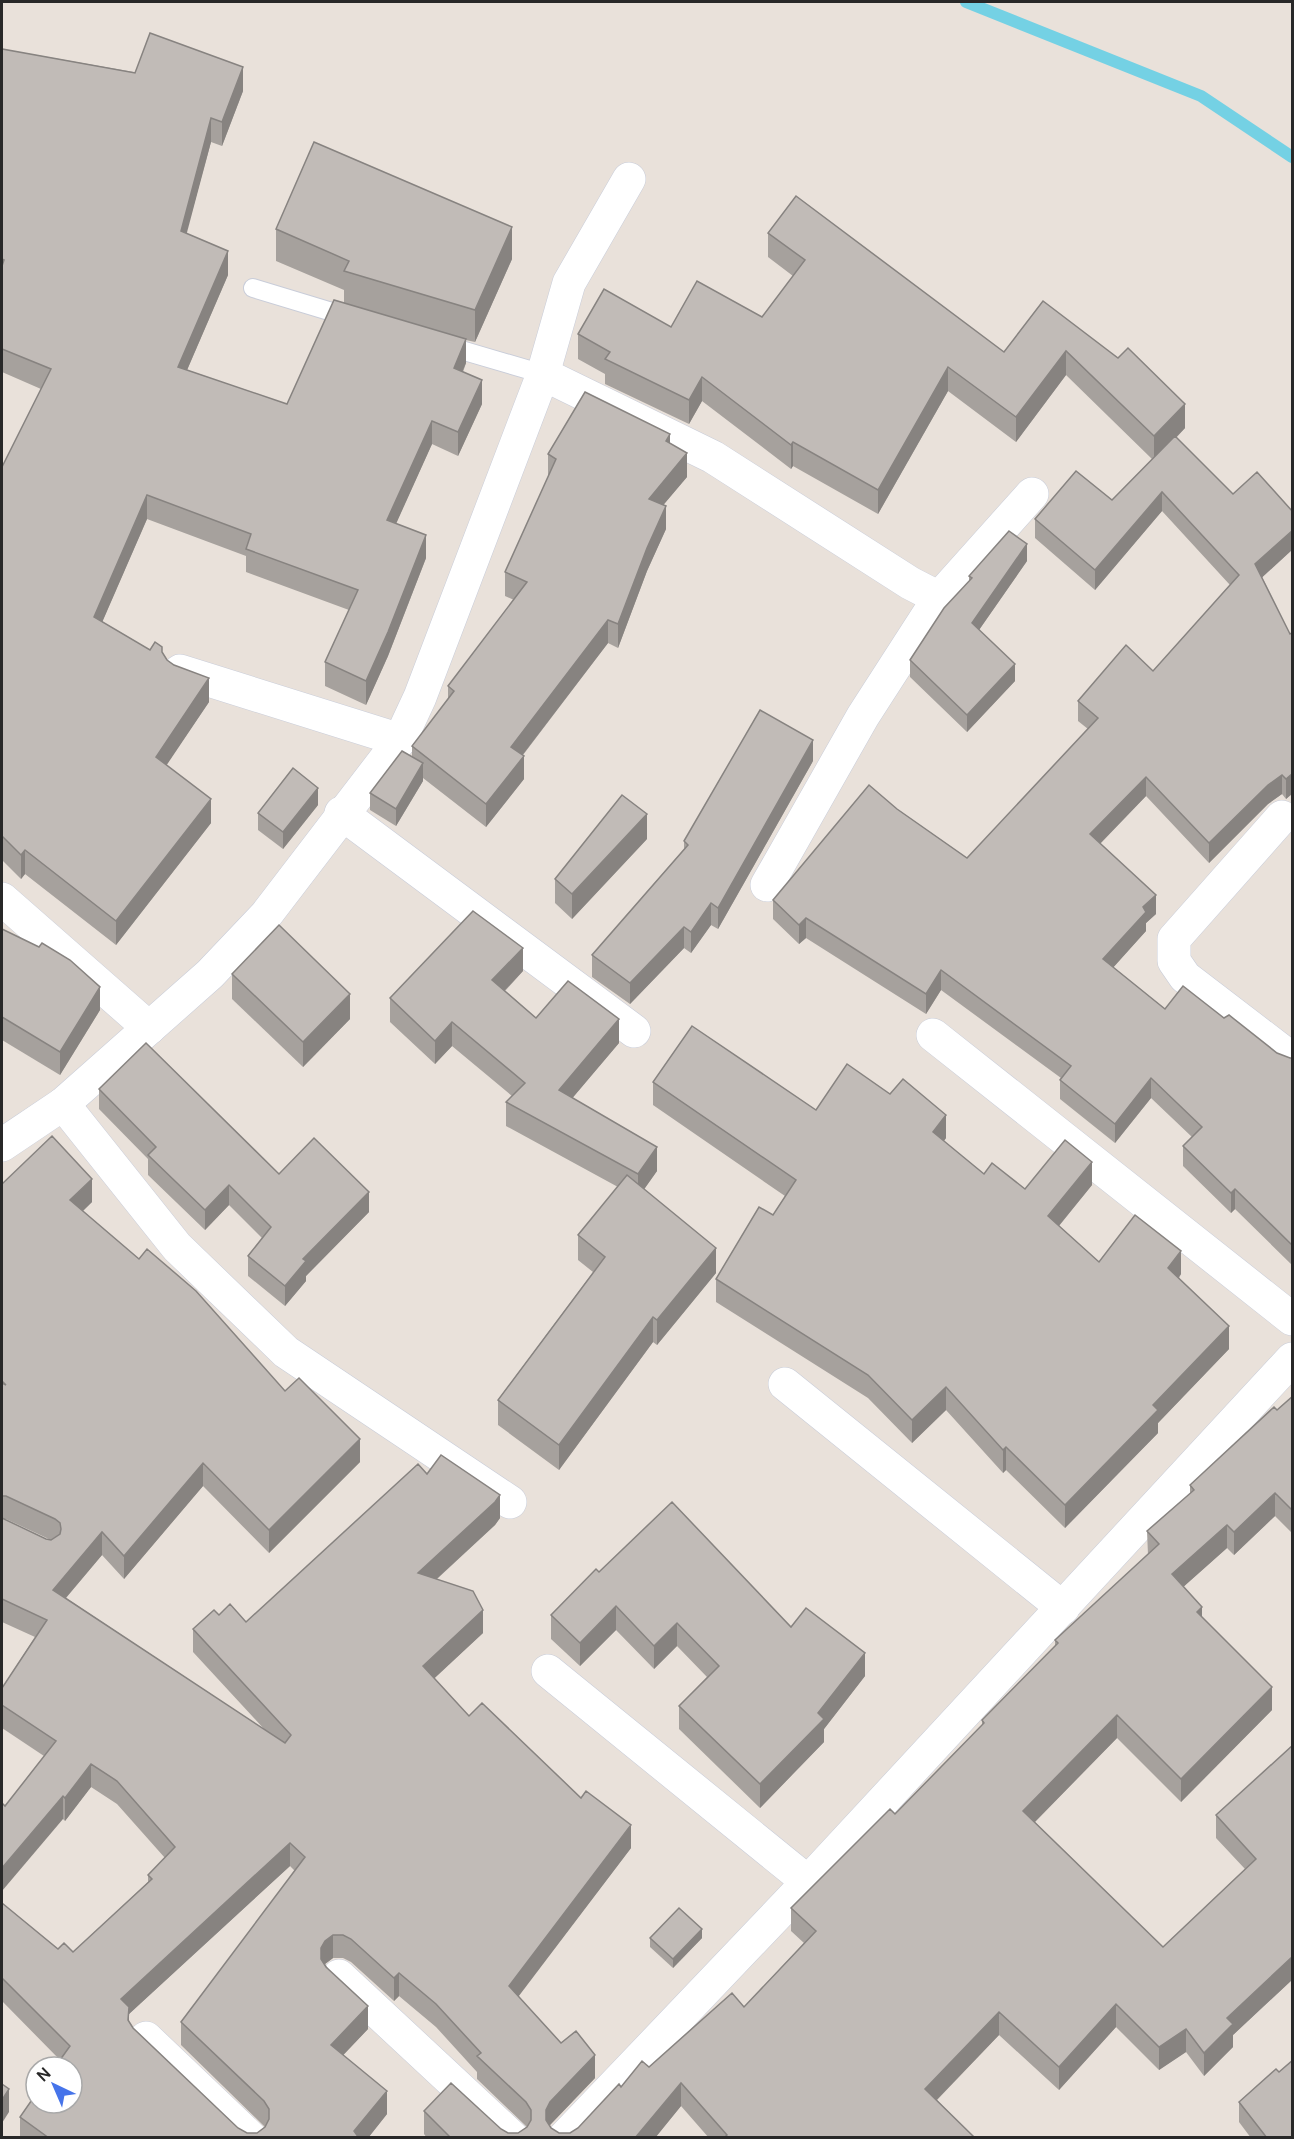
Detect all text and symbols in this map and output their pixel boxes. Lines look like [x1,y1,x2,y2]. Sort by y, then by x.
north arrow [24,2055,84,2115]
text: N [32,2062,55,2086]

